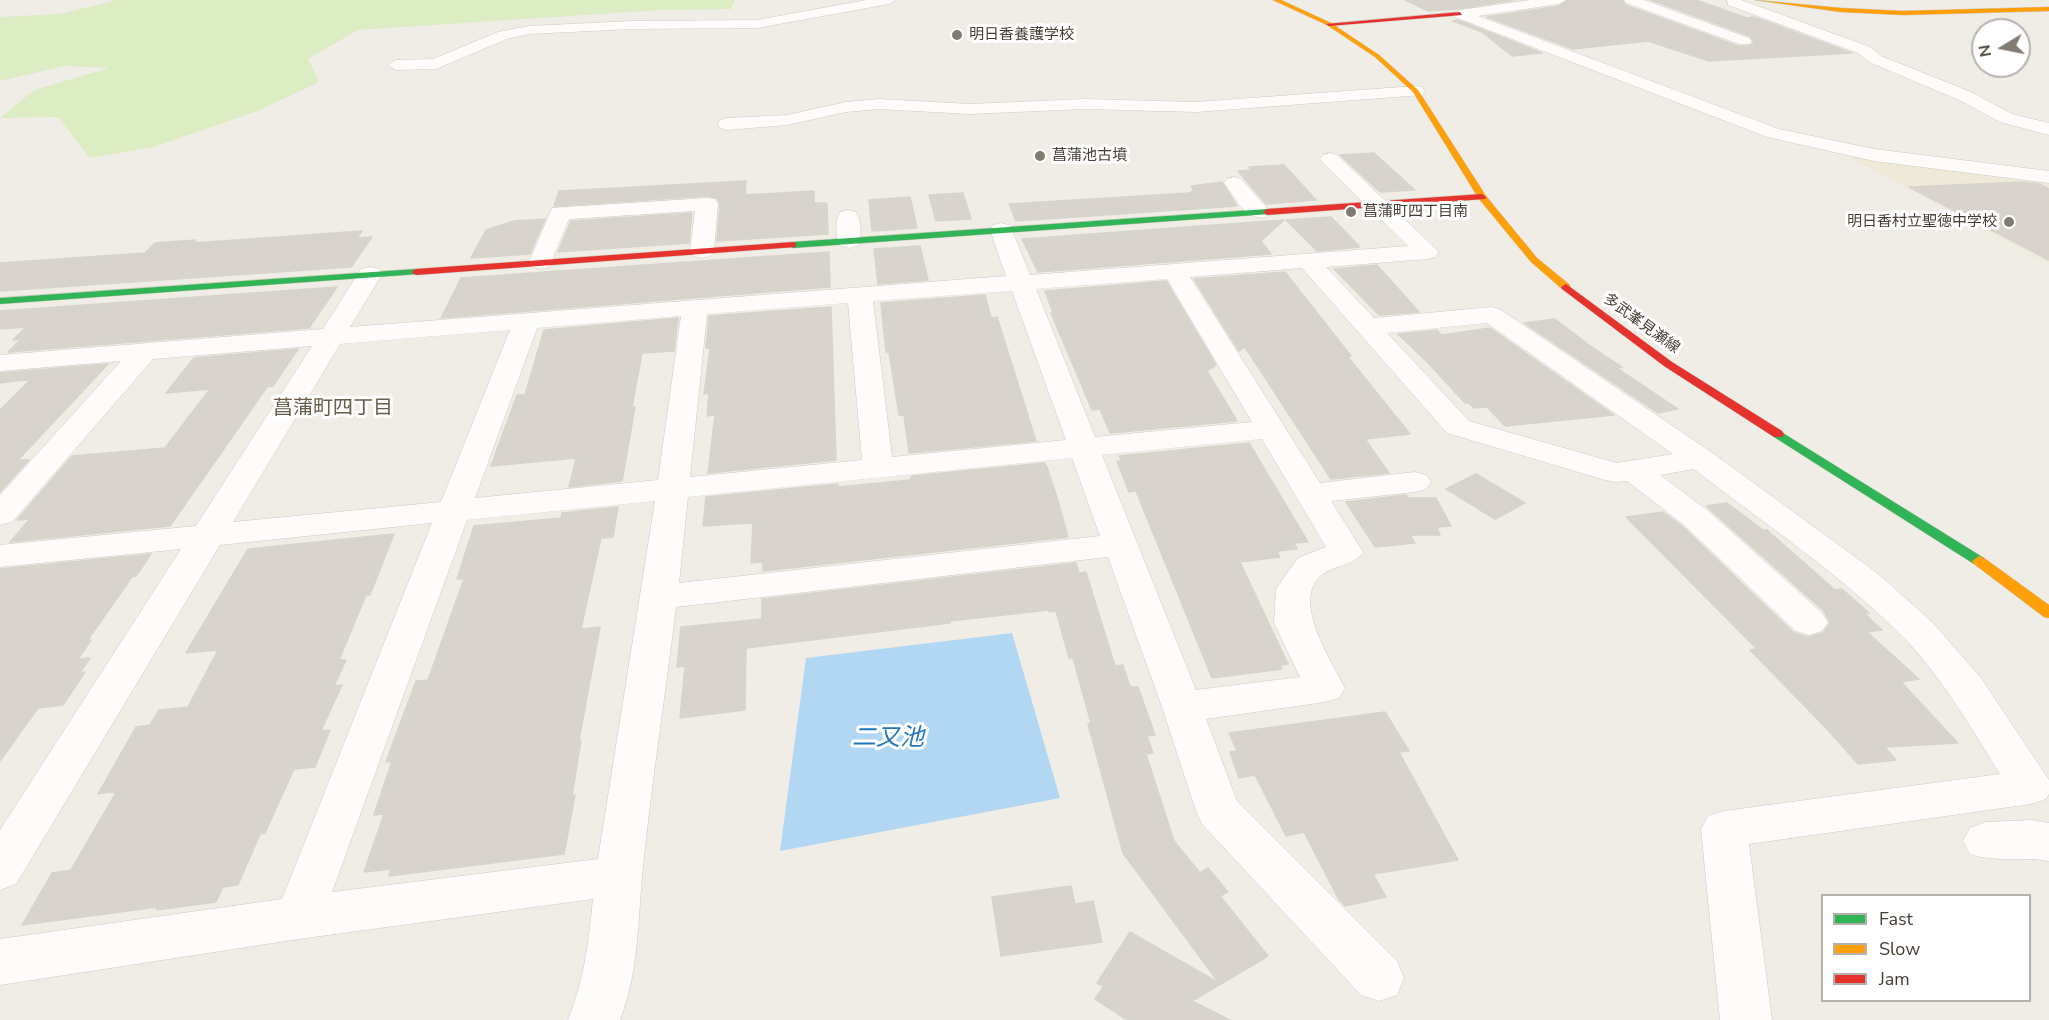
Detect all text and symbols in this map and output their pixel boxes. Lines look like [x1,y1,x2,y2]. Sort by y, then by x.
north arrow [1971,18,2031,78]
place label: 明日香養護学校 [969,26,1074,44]
marker: 明日香養護学校 [950,28,964,42]
text: N [1973,43,1997,59]
place label: 菖蒲池古墳 [1052,147,1127,165]
marker: 菖蒲池古墳 [1033,149,1047,163]
place label: 菖蒲町四丁目南 [1363,203,1468,221]
marker: 菖蒲町四丁目南 [1344,205,1358,219]
place label: 明日香村立聖徳中学校 [1847,213,1997,231]
marker: 明日香村立聖徳中学校 [2002,215,2016,229]
street label: 多武峯見瀬線 [1599,290,1683,358]
district label: 菖蒲町四丁目 [273,397,393,421]
water label: 二又池 [852,725,924,753]
legend [1821,894,2031,1002]
text: Fast [1879,907,1913,931]
text: Slow [1879,937,1920,961]
text: Jam [1879,967,1910,991]

